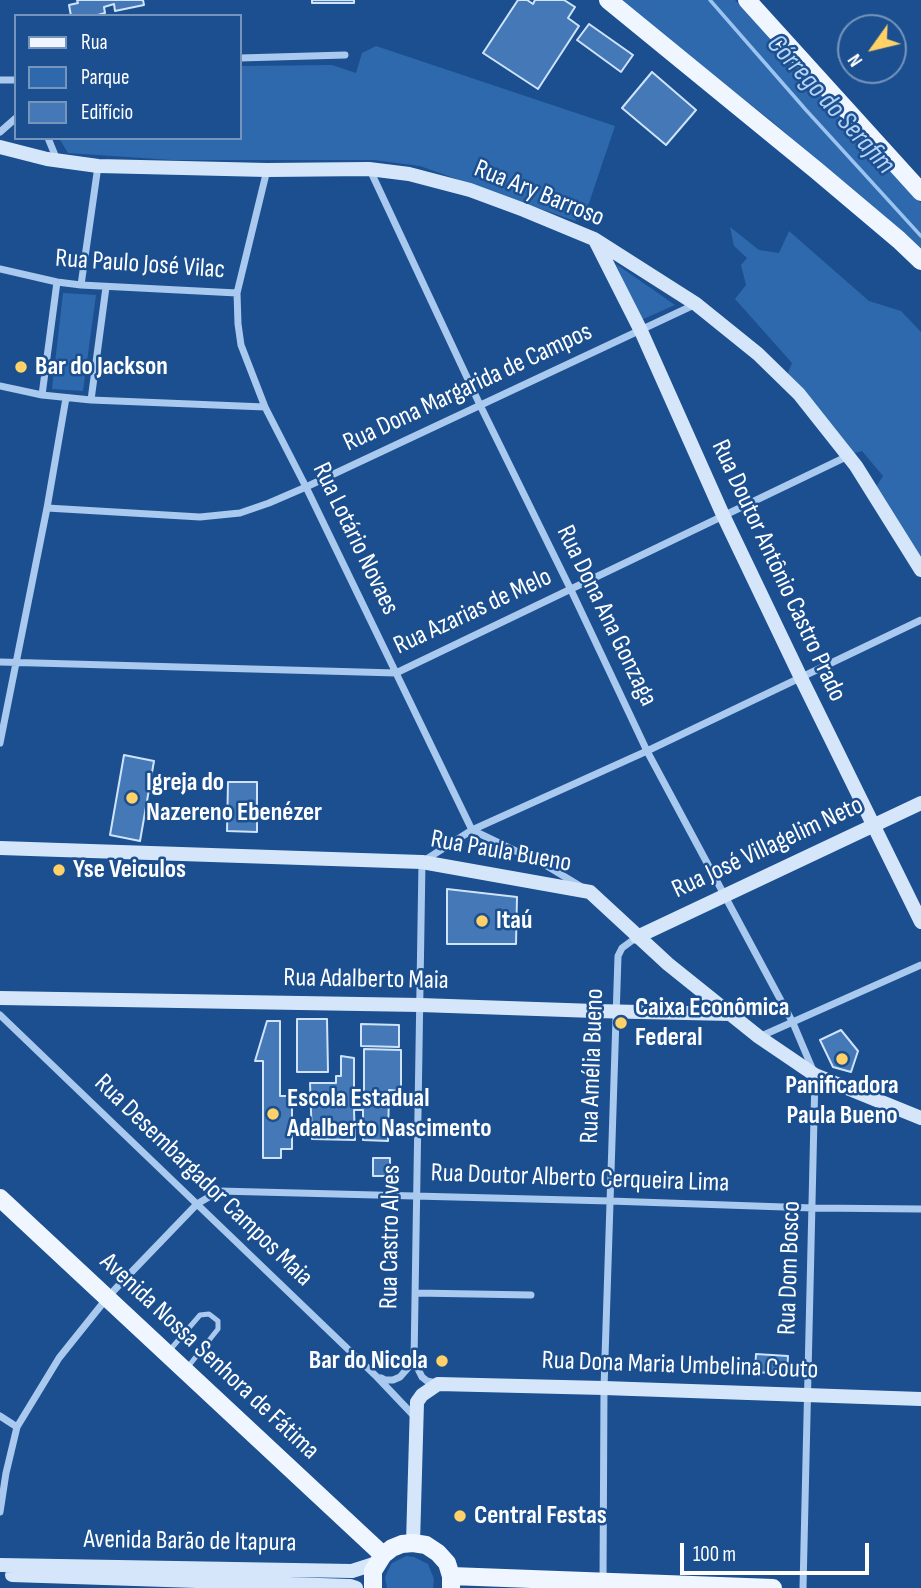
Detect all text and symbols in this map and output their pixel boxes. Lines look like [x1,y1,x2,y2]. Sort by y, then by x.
legend [14,14,242,140]
north arrow [837,14,907,84]
water label: Córrego do Serafim [759,28,901,182]
text: Rua [81,30,108,55]
text: N [843,49,868,71]
text: Parque [81,65,129,90]
text: Edifício [81,100,133,125]
street label: Rua Ary Barroso [469,154,609,234]
street label: Rua Paulo José Vilac [54,244,226,286]
street label: Rua Dona Margarida de Campos [339,317,597,459]
place label: Bar do Jackson [35,351,168,383]
marker: Bar do Jackson [13,359,29,375]
street label: Rua Doutor Antônio Castro Prado [704,435,852,707]
street label: Rua Lotário Novaes [305,458,405,620]
street label: Rua Dona Ana Gonzaga [549,521,663,711]
street label: Rua Azarias de Melo [389,562,557,662]
place label: Igreja do Nazereno Ebenézer [146,767,322,828]
marker: Igreja do Nazereno Ebenézer [124,790,140,806]
street label: Rua José Villagelim Neto [668,790,868,906]
street label: Rua Paula Bueno [428,824,574,880]
place label: Yse Veiculos [73,854,186,886]
marker: Yse Veiculos [51,862,67,878]
place label: Itaú [496,905,532,937]
marker: Itaú [474,913,490,929]
street label: Rua Adalberto Maia [283,963,449,997]
street label: Rua Amélia Bueno [575,988,611,1144]
place label: Caixa Econômica Federal [635,992,789,1054]
marker: Caixa Econômica Federal [613,1015,629,1031]
marker: Panificadora Paula Bueno [834,1051,850,1067]
street label: Rua Desembargador Campos Maia [87,1068,319,1294]
place label: Panificadora Paula Bueno [785,1070,899,1132]
place label: Escola Estadual Adalberto Nascimento [287,1083,492,1144]
marker: Escola Estadual Adalberto Nascimento [265,1106,281,1122]
street label: Rua Doutor Alberto Cerqueira Lima [430,1158,730,1200]
street label: Rua Castro Alves [374,1165,408,1309]
street label: Rua Dom Bosco [772,1200,808,1336]
street label: Avenida Nossa Senhora de Fátima [93,1247,325,1467]
place label: Bar do Nicola [309,1345,428,1377]
street label: Rua Dona Maria Umbelina Couto [541,1346,819,1386]
marker: Bar do Nicola [434,1353,450,1369]
place label: Central Festas [474,1500,607,1532]
marker: Central Festas [452,1508,468,1524]
street label: Avenida Barão de Itapura [83,1525,297,1559]
scale bar [683,1528,872,1572]
text: 100 m [693,1542,736,1567]

